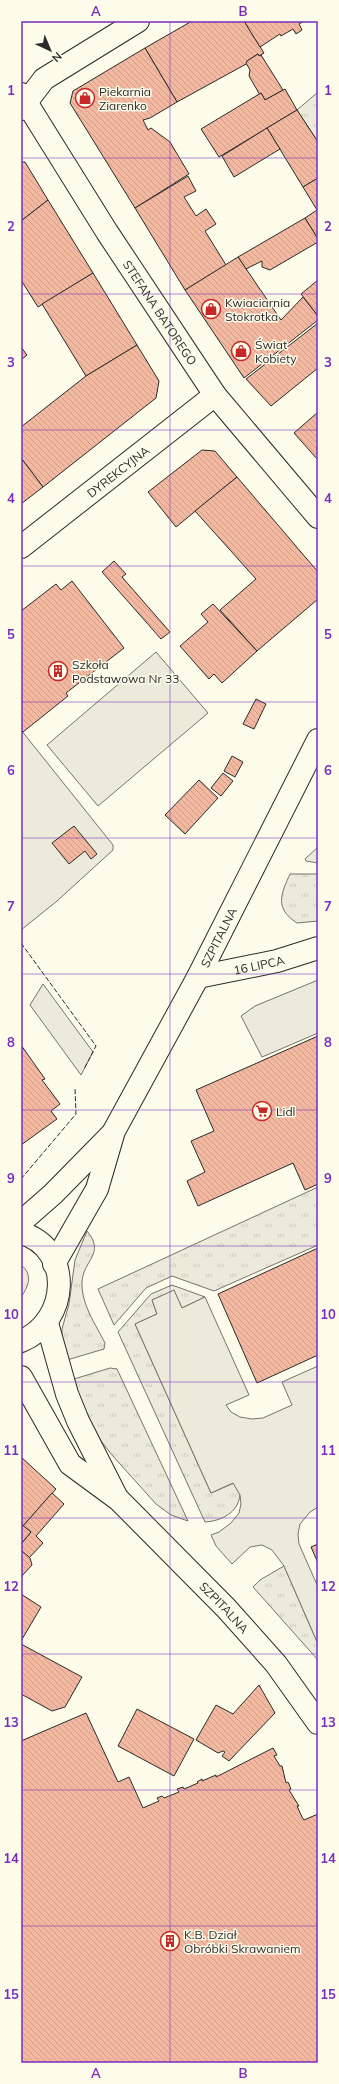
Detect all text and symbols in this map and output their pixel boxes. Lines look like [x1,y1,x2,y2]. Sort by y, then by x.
text: A [91,3,101,19]
text: B [239,3,248,19]
north arrow [30,30,70,70]
text: N [49,49,65,65]
text: 1 [7,82,15,98]
text: 1 [324,82,332,98]
place label: Piekarnia Ziarenko [99,84,151,113]
shop icon: Piekarnia Ziarenko [74,87,96,109]
text: 2 [7,218,15,234]
text: 2 [324,218,332,234]
street label: STEFANA BATOREGO [120,257,200,368]
place label: Kwiaciarnia Stokrotka [225,295,290,324]
shop icon: Kwiaciarnia Stokrotka [200,298,222,320]
place label: Świat Kobiety [255,337,297,366]
shop icon: Świat Kobiety [230,340,252,362]
text: 3 [7,354,15,370]
text: 3 [324,354,332,370]
street label: DYREKCYJNA [84,442,152,500]
text: 4 [7,490,15,506]
text: 4 [324,490,332,506]
text: 5 [7,626,15,642]
text: 5 [324,626,332,642]
place label: Szkoła Podstawowa Nr 33 [72,657,179,686]
building icon: Szkoła Podstawowa Nr 33 [47,660,69,682]
text: 6 [7,762,15,778]
text: 6 [324,762,332,778]
text: 7 [7,898,15,914]
text: 7 [324,898,332,914]
street label: SZPITALNA [197,905,240,970]
street label: 16 LIPCA [232,952,286,977]
text: 8 [7,1034,15,1050]
text: 8 [324,1034,332,1050]
supermarket icon: Lidl [251,1100,273,1122]
place label: Lidl [276,1104,295,1119]
text: 9 [7,1170,15,1186]
text: 9 [324,1170,332,1186]
text: 10 [3,1306,19,1322]
text: 10 [320,1306,336,1322]
text: 11 [3,1442,19,1458]
text: 11 [320,1442,336,1458]
text: 12 [3,1578,19,1594]
street label: SZPITALNA [197,1578,252,1636]
text: 12 [320,1578,336,1594]
text: 13 [3,1714,19,1730]
text: 13 [320,1714,336,1730]
text: 14 [3,1850,19,1866]
text: 14 [320,1850,336,1866]
place label: K.B. Dział Obróbki Skrawaniem [184,1927,301,1956]
building icon: K.B. Dział Obróbki Skrawaniem [159,1930,181,1952]
text: 15 [3,1986,19,2002]
text: 15 [320,1986,336,2002]
text: A [91,2065,101,2081]
text: B [239,2065,248,2081]

